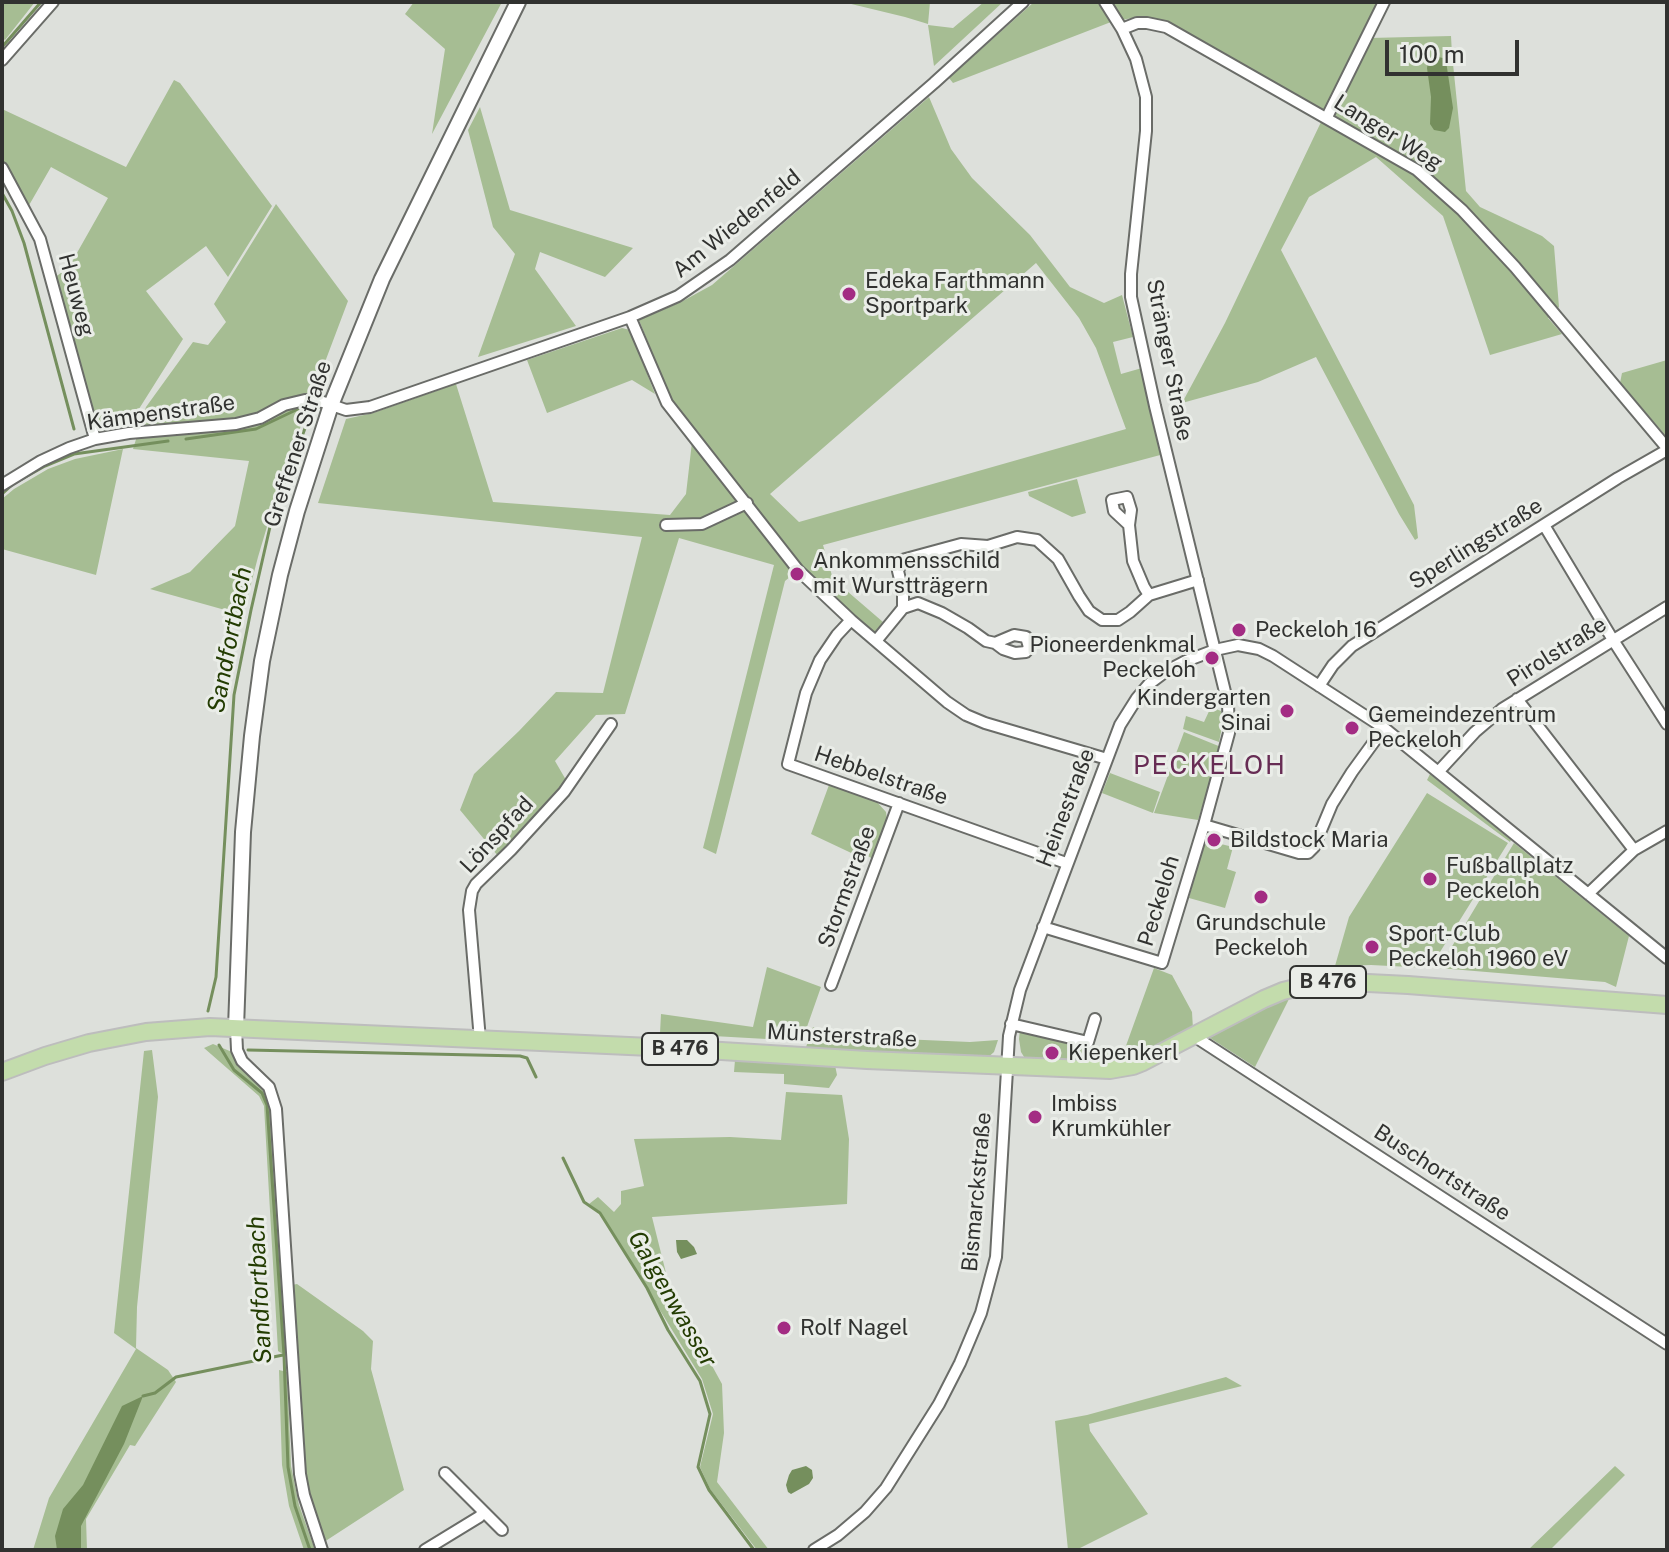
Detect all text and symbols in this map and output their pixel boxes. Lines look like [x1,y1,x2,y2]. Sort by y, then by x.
scale bar [1389,24,1523,74]
text: 100 m [1399,40,1465,68]
street label: Langer Weg [1329,89,1447,177]
street label: Am Wiedenfeld [668,164,806,284]
street label: Heuweg [52,251,100,339]
place label: Edeka Farthmann Sportpark [865,268,1045,320]
street label: Stränger Straße [1140,277,1198,443]
marker: Edeka Farthmann Sportpark [840,285,858,303]
street label: Greffener Straße [259,357,337,531]
street label: Kämpenstraße [85,390,237,436]
street label: Sperlingstraße [1404,492,1548,596]
place label: Ankommensschild mit Wurstträgern [813,548,1000,600]
water label: Sandfortbach [202,565,258,715]
marker: Ankommensschild mit Wurstträgern [788,565,806,583]
street label: Pirolstraße [1502,611,1612,693]
place label: Peckeloh 16 [1255,617,1377,643]
marker: Peckeloh 16 [1230,621,1248,639]
place label: Pioneerdenkmal Peckeloh [1030,632,1196,684]
marker: Pioneerdenkmal Peckeloh [1203,649,1221,667]
place label: Kindergarten Sinai [1137,685,1271,736]
marker: Kindergarten Sinai [1278,702,1296,720]
place label: Gemeindezentrum Peckeloh [1368,702,1556,754]
marker: Gemeindezentrum Peckeloh [1343,719,1361,737]
street label: Hebbelstraße [811,741,951,811]
street label: Heinestraße [1031,745,1101,871]
district label: PECKELOH [1133,750,1287,782]
street label: Lönspfad [455,791,539,879]
street label: Stormstraße [813,822,881,952]
place label: Bildstock Maria [1230,827,1388,853]
marker: Bildstock Maria [1205,831,1223,849]
street label: Peckeloh [1133,852,1185,950]
place label: Fußballplatz Peckeloh [1446,853,1573,904]
marker: Fußballplatz Peckeloh [1421,870,1439,888]
marker: Grundschule Peckeloh [1252,888,1270,906]
place label: Grundschule Peckeloh [1196,910,1326,962]
place label: Sport-Club Peckeloh 1960 eV [1388,921,1568,972]
marker: Sport-Club Peckeloh 1960 eV [1363,938,1381,956]
road number: B 476 [1290,966,1366,998]
street label: Münsterstraße [766,1019,918,1053]
road number: B 476 [642,1033,718,1065]
place label: Kiepenkerl [1068,1040,1179,1066]
marker: Kiepenkerl [1043,1044,1061,1062]
place label: Imbiss Krumkühler [1051,1091,1171,1142]
marker: Imbiss Krumkühler [1026,1108,1044,1126]
street label: Bismarckstraße [957,1111,997,1273]
street label: Buschortstraße [1369,1119,1515,1227]
water label: Sandfortbach [242,1215,278,1365]
water label: Galgenwasser [621,1226,723,1372]
place label: Rolf Nagel [800,1315,908,1341]
marker: Rolf Nagel [775,1319,793,1337]

